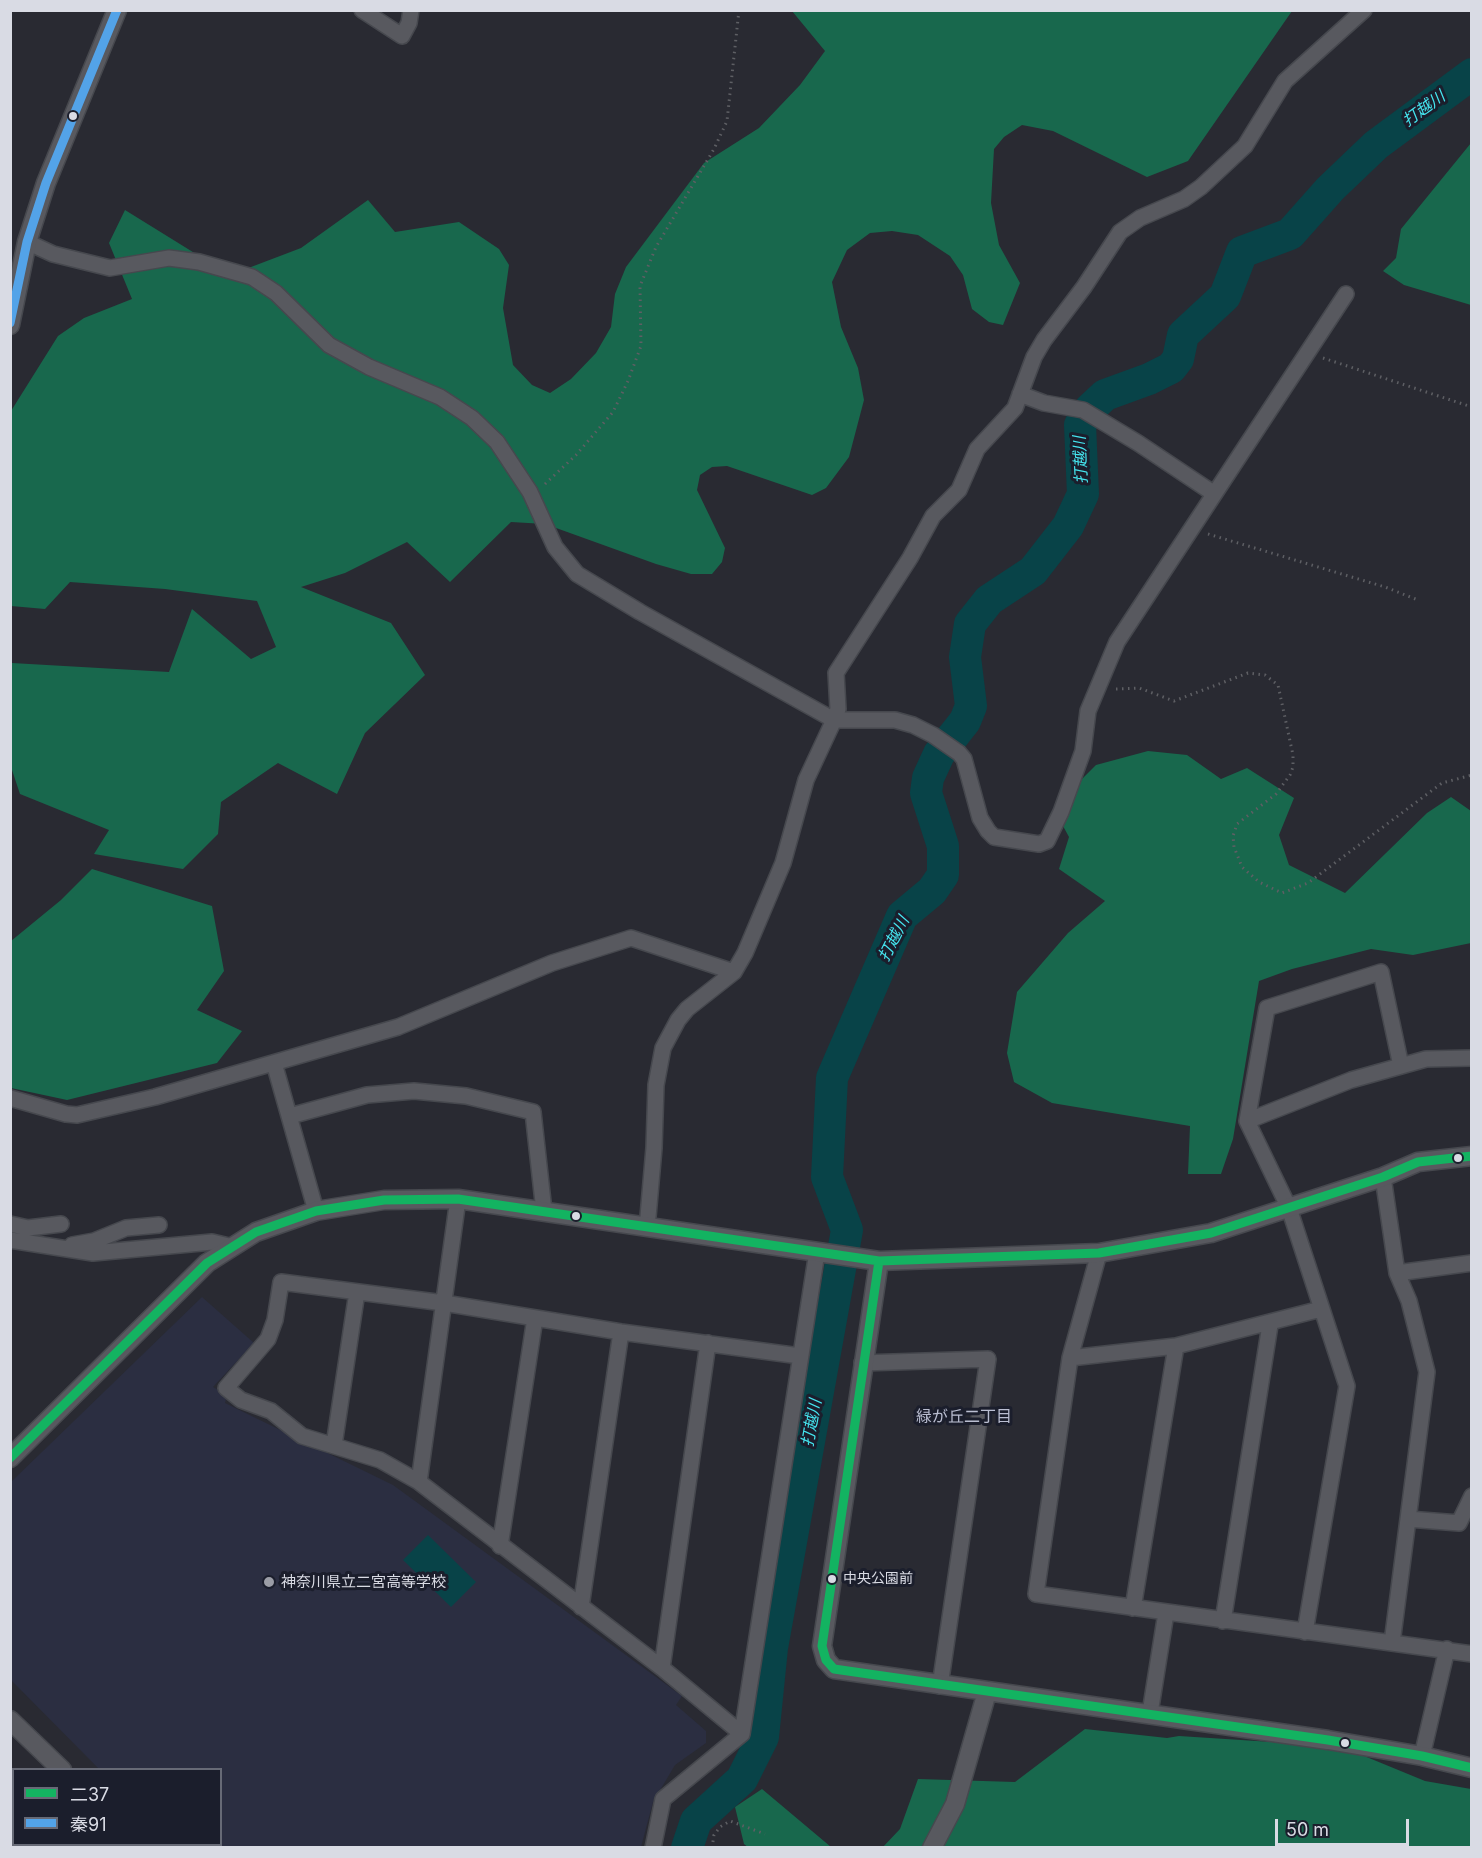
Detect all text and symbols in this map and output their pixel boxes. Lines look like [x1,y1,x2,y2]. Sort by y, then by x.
water label: 打越川 [1399,87,1449,131]
unlabelled marker [67,110,79,122]
water label: 打越川 [1070,436,1092,484]
water label: 打越川 [875,913,913,965]
unlabelled marker [1452,1152,1464,1164]
unlabelled marker [570,1210,582,1222]
water label: 打越川 [798,1398,826,1448]
district label: 緑が丘二丁目 [916,1407,1012,1427]
place label: 中央公園前 [843,1571,913,1587]
place label: 神奈川県立二宮高等学校 [281,1573,446,1591]
marker: 中央公園前 [826,1573,838,1585]
marker: 神奈川県立二宮高等学校 [262,1575,276,1589]
unlabelled marker [1339,1737,1351,1749]
legend [12,1768,222,1846]
text: 二37 [70,1784,109,1805]
scale bar [1278,1807,1412,1845]
text: 秦91 [70,1814,106,1835]
text: 50 m [1286,1819,1329,1840]

